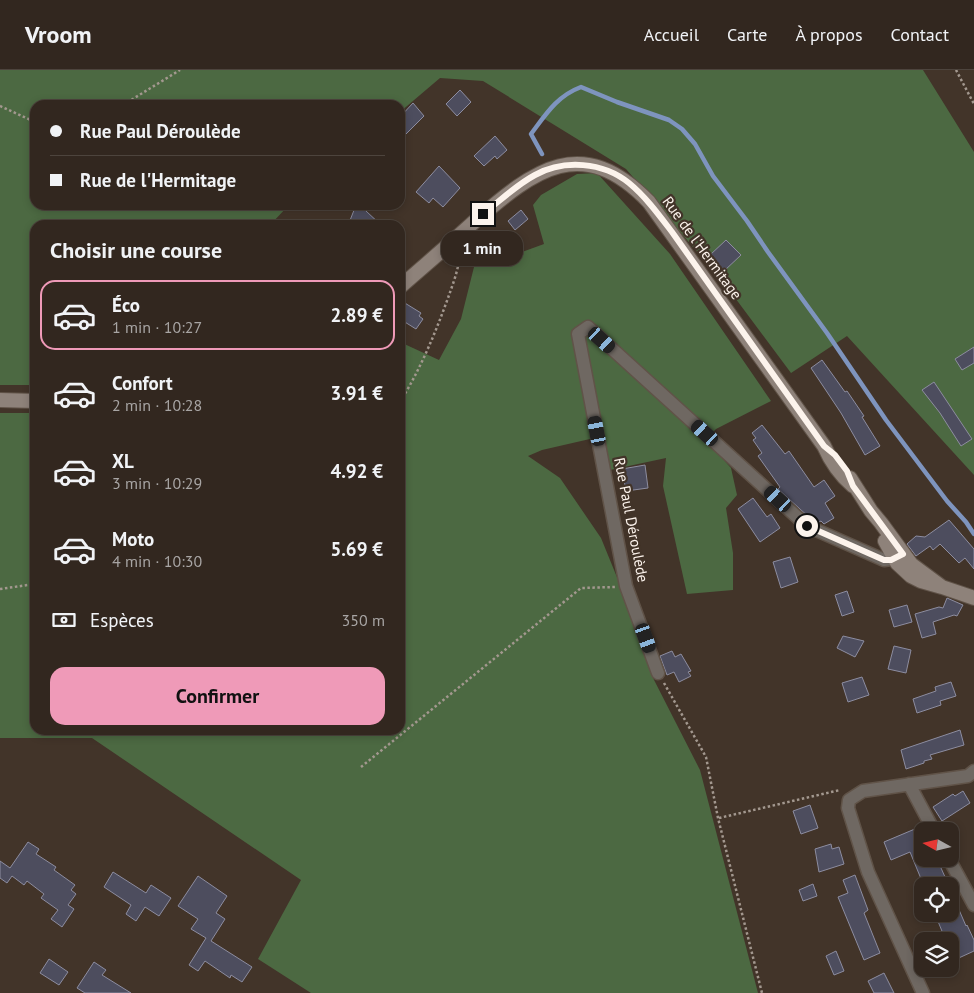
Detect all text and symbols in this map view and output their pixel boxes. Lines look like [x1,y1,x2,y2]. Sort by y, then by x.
text: Vroom [25,19,92,50]
text: Accueil [644,23,699,46]
text: Carte [727,23,768,46]
text: À propos [796,23,863,46]
text: Contact [891,23,949,46]
text: Rue Paul Déroulède [80,119,241,143]
text: Rue de l'Hermitage [80,168,236,192]
street label: Rue de l'Hermitage [659,192,746,303]
route end [472,203,494,225]
callout: 1 min [442,232,524,266]
text: Choisir une course [50,236,222,264]
text: 1 min [462,238,502,258]
icon: car [52,293,97,338]
text: Éco [112,293,140,317]
text: 2.89 € [330,303,383,327]
text: 1 min · 10:27 [112,317,202,337]
car [585,324,618,356]
icon: car [52,371,97,416]
text: Confort [112,371,173,395]
text: 3.91 € [330,381,383,405]
text: 2 min · 10:28 [112,395,202,415]
car [586,415,607,447]
car [688,417,721,449]
icon: car [52,449,97,494]
text: XL [112,449,134,473]
street label: Rue Paul Déroulède [610,456,653,584]
text: 4.92 € [330,459,383,483]
text: 3 min · 10:29 [112,473,202,493]
car [761,483,794,515]
route start [796,515,818,537]
icon: car [52,527,97,572]
text: Moto [112,527,154,551]
text: 5.69 € [330,537,383,561]
text: 4 min · 10:30 [112,551,202,571]
icon: cash [50,606,78,634]
text: Espèces [90,608,154,632]
text: 350 m [342,610,385,630]
car [633,621,658,655]
button: Confirmer [50,667,385,725]
north arrow [914,822,959,868]
map controls [914,822,959,977]
button: locate [914,877,959,922]
button: layers [914,932,959,977]

